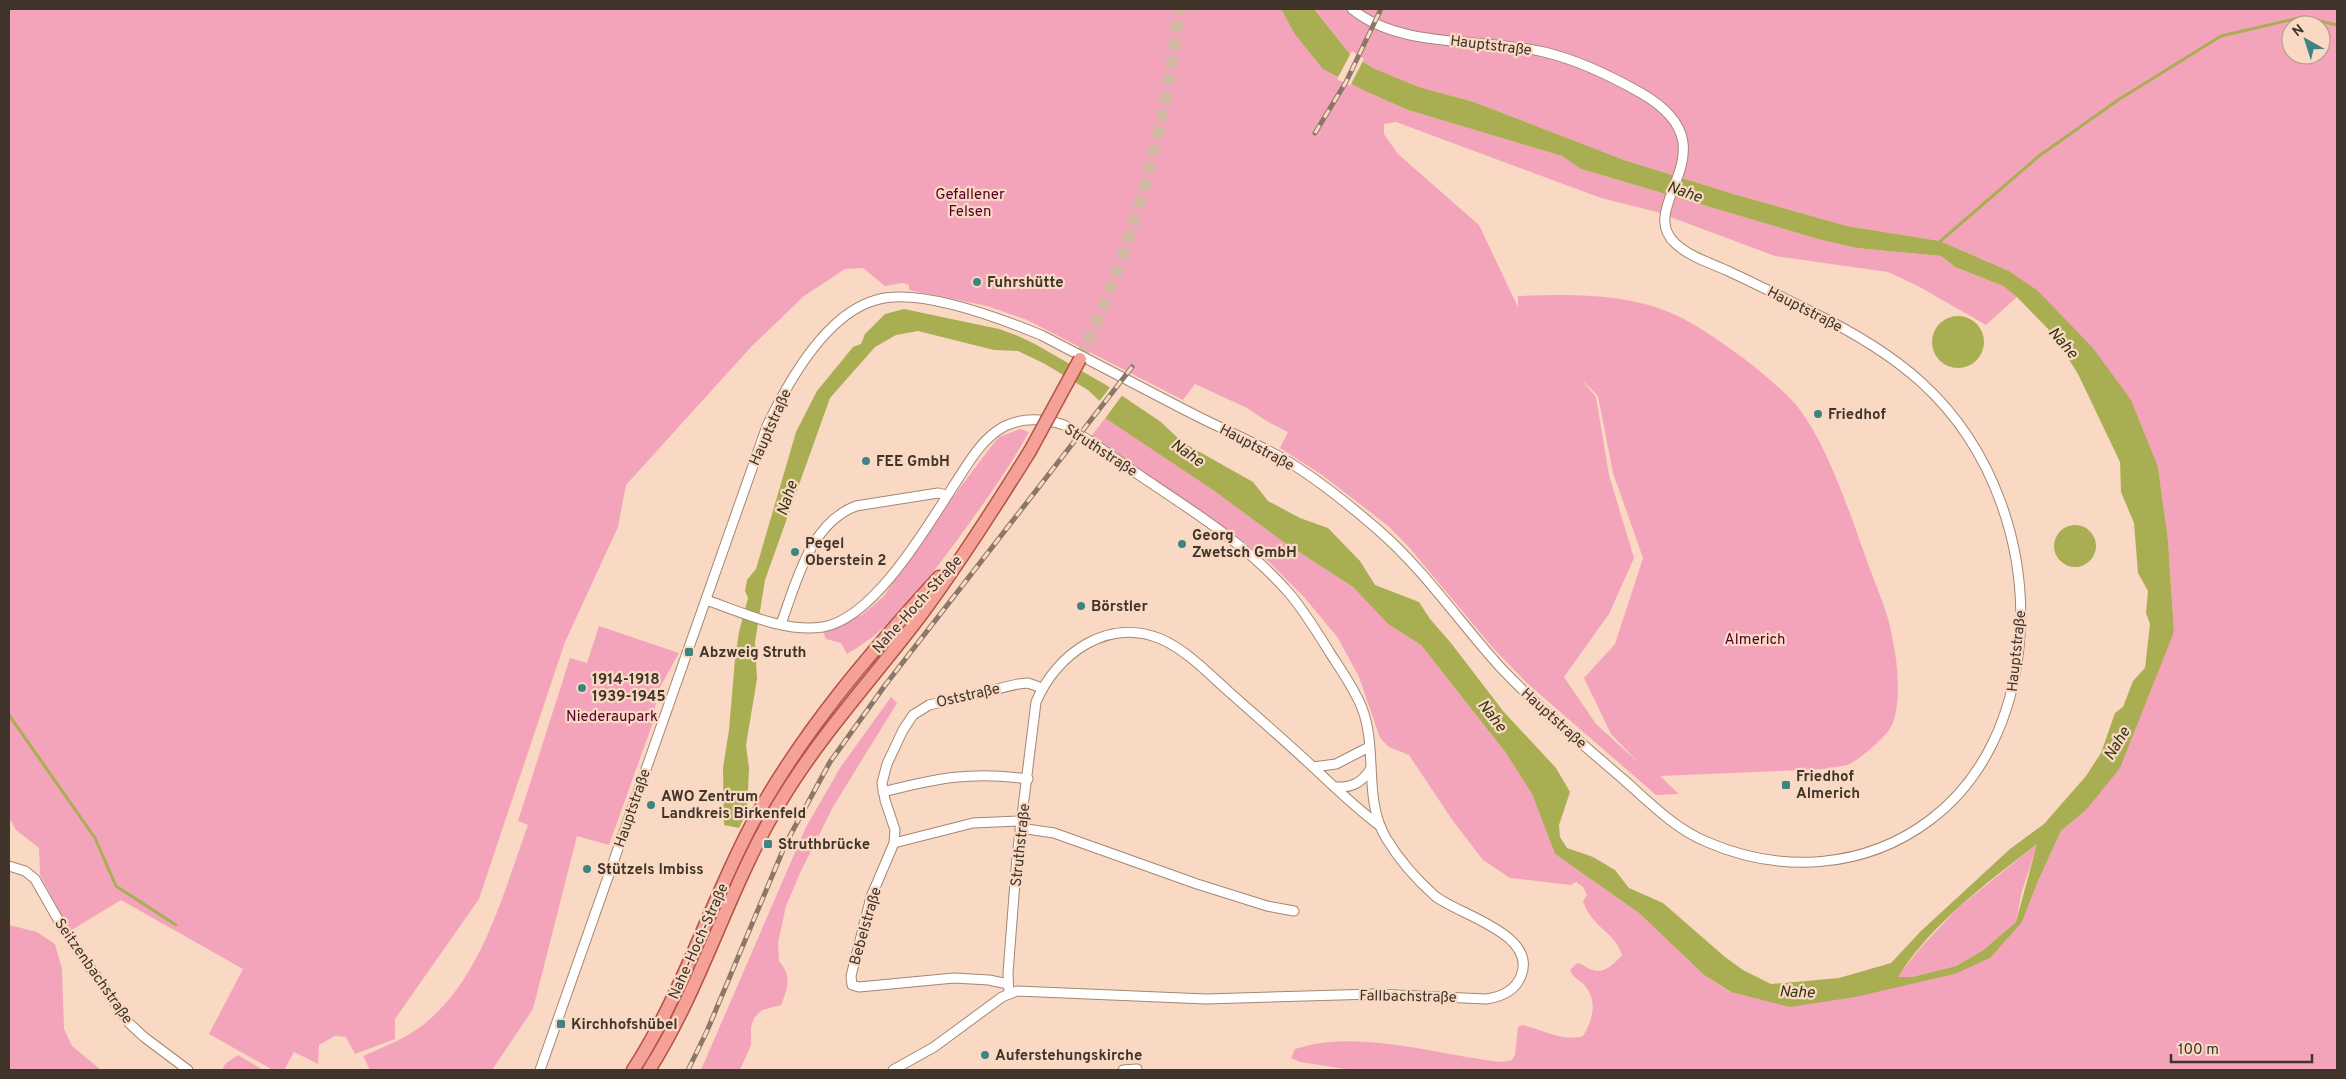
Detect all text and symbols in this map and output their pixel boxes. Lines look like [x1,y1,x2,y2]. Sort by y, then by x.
north arrow [2281,15,2331,65]
text: N [2290,21,2308,41]
street label: Hauptstraße [1449,32,1533,61]
water label: Nahe [1664,178,1705,208]
park label: Gefallener Felsen [935,186,1005,222]
place label: Fuhrshütte [987,274,1064,293]
marker: Fuhrshütte [971,276,983,288]
street label: Hauptstraße [1763,283,1845,337]
water label: Nahe [2043,323,2082,364]
street label: Hauptstraße [746,386,797,469]
place label: Friedhof [1828,406,1886,425]
marker: Friedhof [1812,408,1824,420]
street label: Struthstraße [1060,421,1140,482]
street label: Hauptstraße [1216,421,1297,476]
water label: Nahe [1167,435,1208,472]
place label: FEE GmbH [876,453,950,472]
marker: FEE GmbH [860,455,872,467]
water label: Nahe [773,478,803,519]
place label: Georg Zwetsch GmbH [1192,527,1297,563]
place label: Pegel Oberstein 2 [805,535,886,571]
marker: Georg Zwetsch GmbH [1176,538,1188,550]
marker: Pegel Oberstein 2 [789,546,801,558]
street label: Nahe-Hoch-Straße [869,552,967,658]
place label: Börstler [1091,598,1149,617]
marker: Börstler [1075,600,1087,612]
street label: Hauptstraße [2004,609,2031,693]
park label: Almerich [1725,631,1785,650]
place label: Abzweig Struth [699,644,806,663]
marker: Abzweig Struth [683,646,695,658]
place label: 1914-1918 1939-1945 [592,671,666,707]
street label: Oststraße [935,680,1002,713]
marker: 1914-1918 1939-1945 [576,682,588,694]
street label: Hauptstraße [1516,685,1590,754]
water label: Nahe [1473,696,1511,737]
park label: Niederaupark [566,708,658,727]
water label: Nahe [2100,723,2136,764]
street label: Hauptstraße [611,767,656,850]
place label: Friedhof Almerich [1796,768,1860,804]
marker: Friedhof Almerich [1780,779,1792,791]
place label: AWO Zentrum Landkreis Birkenfeld [661,788,806,824]
marker: AWO Zentrum Landkreis Birkenfeld [645,799,657,811]
street label: Struthstraße [1008,803,1035,888]
place label: Struthbrücke [778,836,870,855]
marker: Struthbrücke [762,838,774,850]
place label: Stützels Imbiss [597,861,704,880]
marker: Stützels Imbiss [581,863,593,875]
street label: Nahe-Hoch-Straße [665,880,734,1003]
street label: Bebelstraße [846,885,887,968]
street label: Seitzenbachstraße [49,915,136,1028]
water label: Nahe [1779,982,1816,1004]
street label: Fallbachstraße [1359,987,1457,1008]
place label: Kirchhofshübel [571,1016,678,1035]
marker: Kirchhofshübel [555,1018,567,1030]
scale bar [2171,1032,2312,1064]
text: 100 m [2178,1041,2219,1060]
place label: Auferstehungskirche [995,1047,1142,1066]
marker: Auferstehungskirche [979,1049,991,1061]

